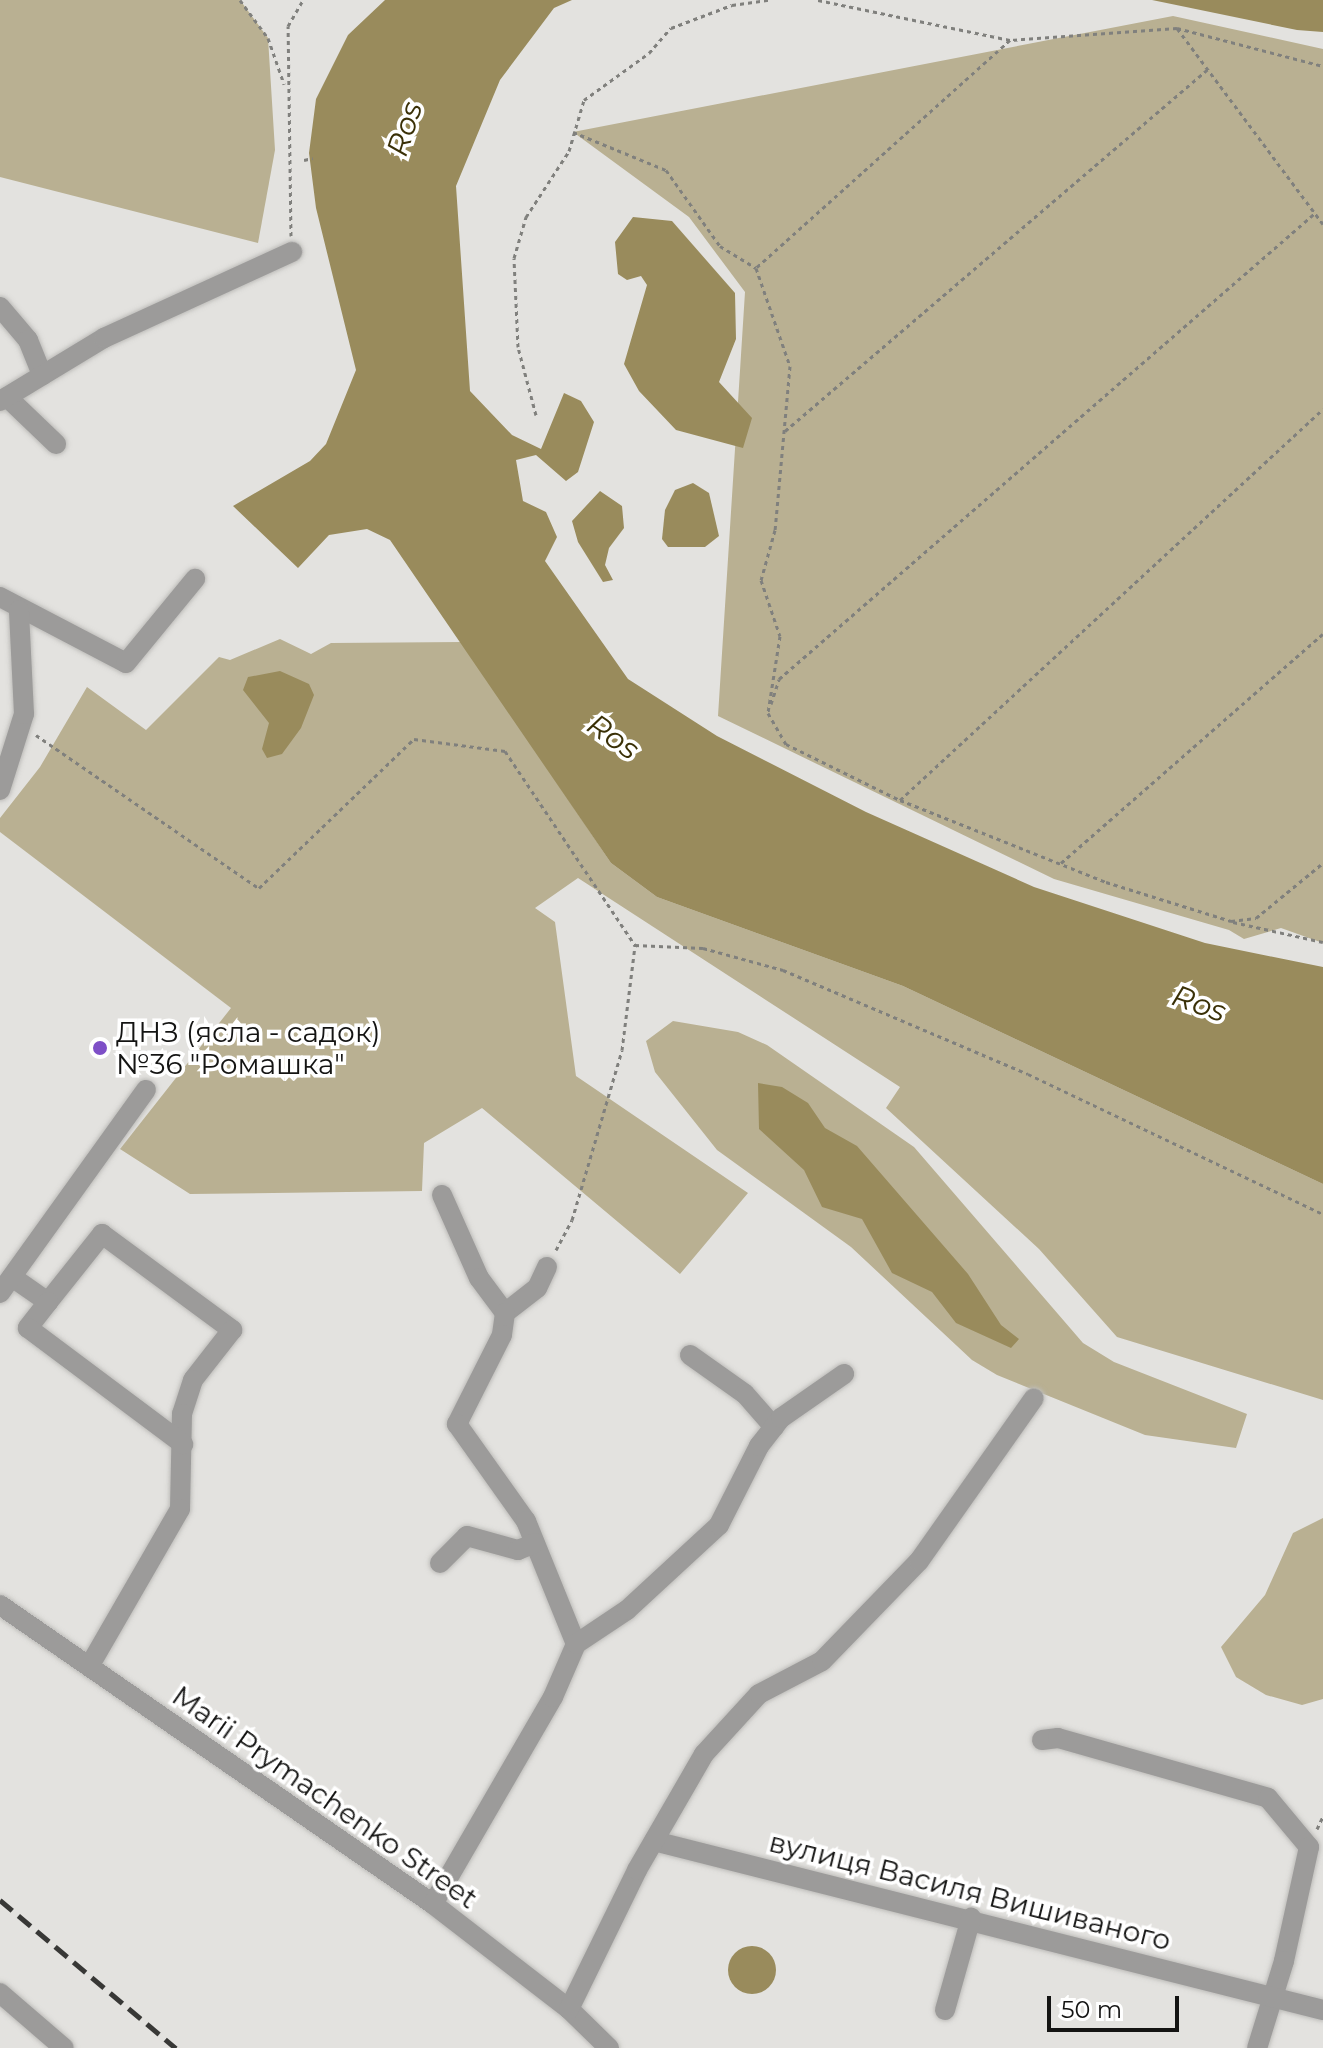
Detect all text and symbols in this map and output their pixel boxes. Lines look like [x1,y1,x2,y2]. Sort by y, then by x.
water label: Ros [379,97,431,161]
water label: Ros [580,706,646,768]
water label: Ros [1167,978,1231,1030]
place label: ДНЗ (ясла - садок) №36 "Ромашка" [116,1015,380,1081]
marker: ДНЗ (ясла - садок) №36 "Ромашка" [91,1039,109,1057]
street label: Marii Prymachenko Street [166,1679,484,1915]
street label: вулиця Василя Вишиваного [766,1825,1174,1957]
scale bar [1051,1980,1183,2030]
text: 50 m [1061,1995,1122,2024]

